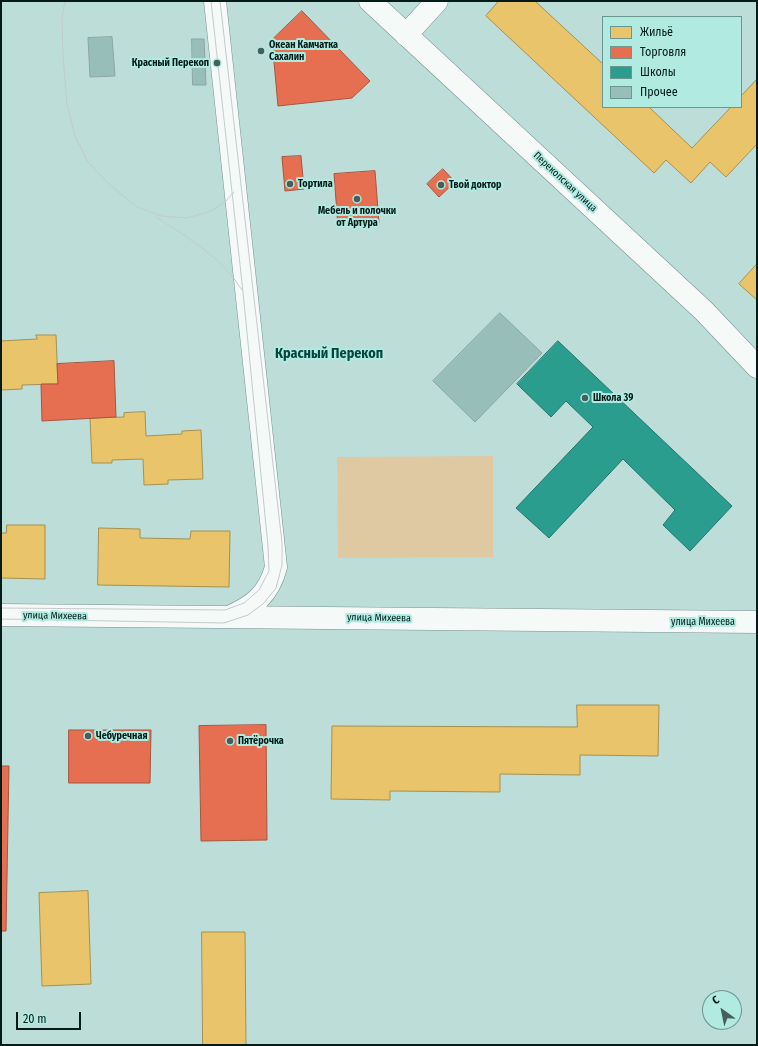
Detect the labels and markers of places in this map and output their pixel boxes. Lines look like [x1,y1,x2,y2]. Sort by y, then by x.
place label: Океан Камчатка Сахалин [269,39,338,62]
marker: Океан Камчатка Сахалин [256,46,266,56]
place label: Красный Перекоп [132,57,209,69]
marker: Красный Перекоп [212,58,222,68]
place label: Тортила [298,178,333,190]
marker: Тортила [285,179,295,189]
place label: Твой доктор [449,179,502,191]
marker: Твой доктор [436,180,446,190]
marker: Мебель и полочки от Артура [352,194,362,204]
place label: Мебель и полочки от Артура [318,205,396,228]
place label: Школа 39 [593,392,633,404]
marker: Школа 39 [580,393,590,403]
place label: Чебуречная [96,730,147,742]
marker: Чебуречная [83,731,93,741]
place label: Пятёрочка [238,735,284,747]
marker: Пятёрочка [225,736,235,746]

